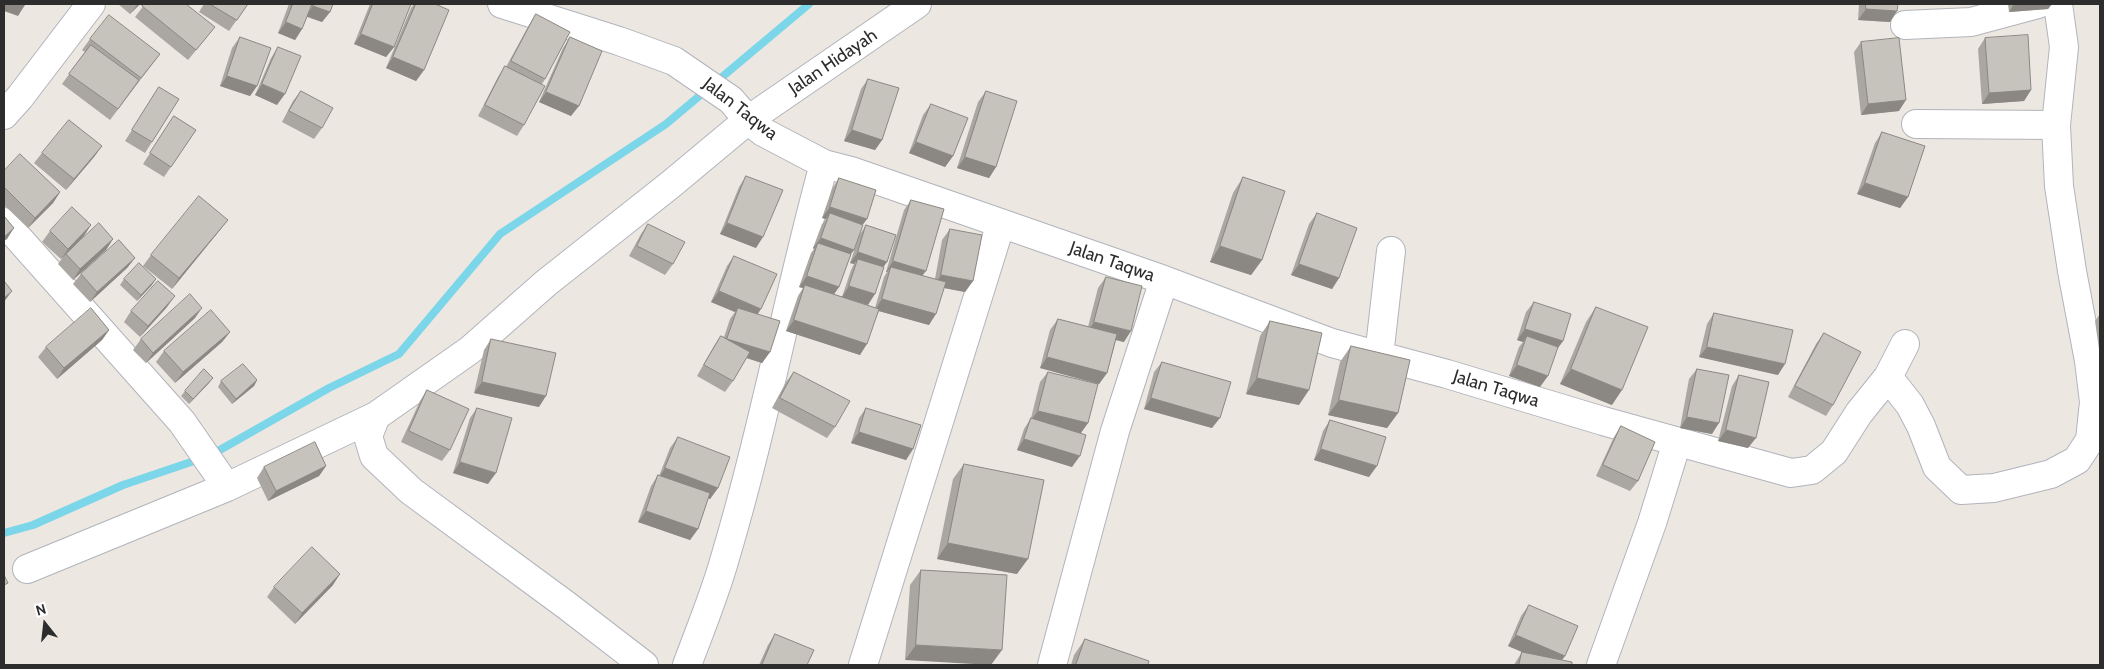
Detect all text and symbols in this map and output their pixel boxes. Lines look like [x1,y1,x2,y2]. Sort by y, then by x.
street label: Jalan Hidayah [785,25,881,99]
street label: Jalan Taqwa [698,73,782,145]
street label: Jalan Taqwa [1066,237,1158,287]
street label: Jalan Taqwa [1450,366,1542,412]
north arrow [20,599,70,649]
text: N [34,600,48,620]

